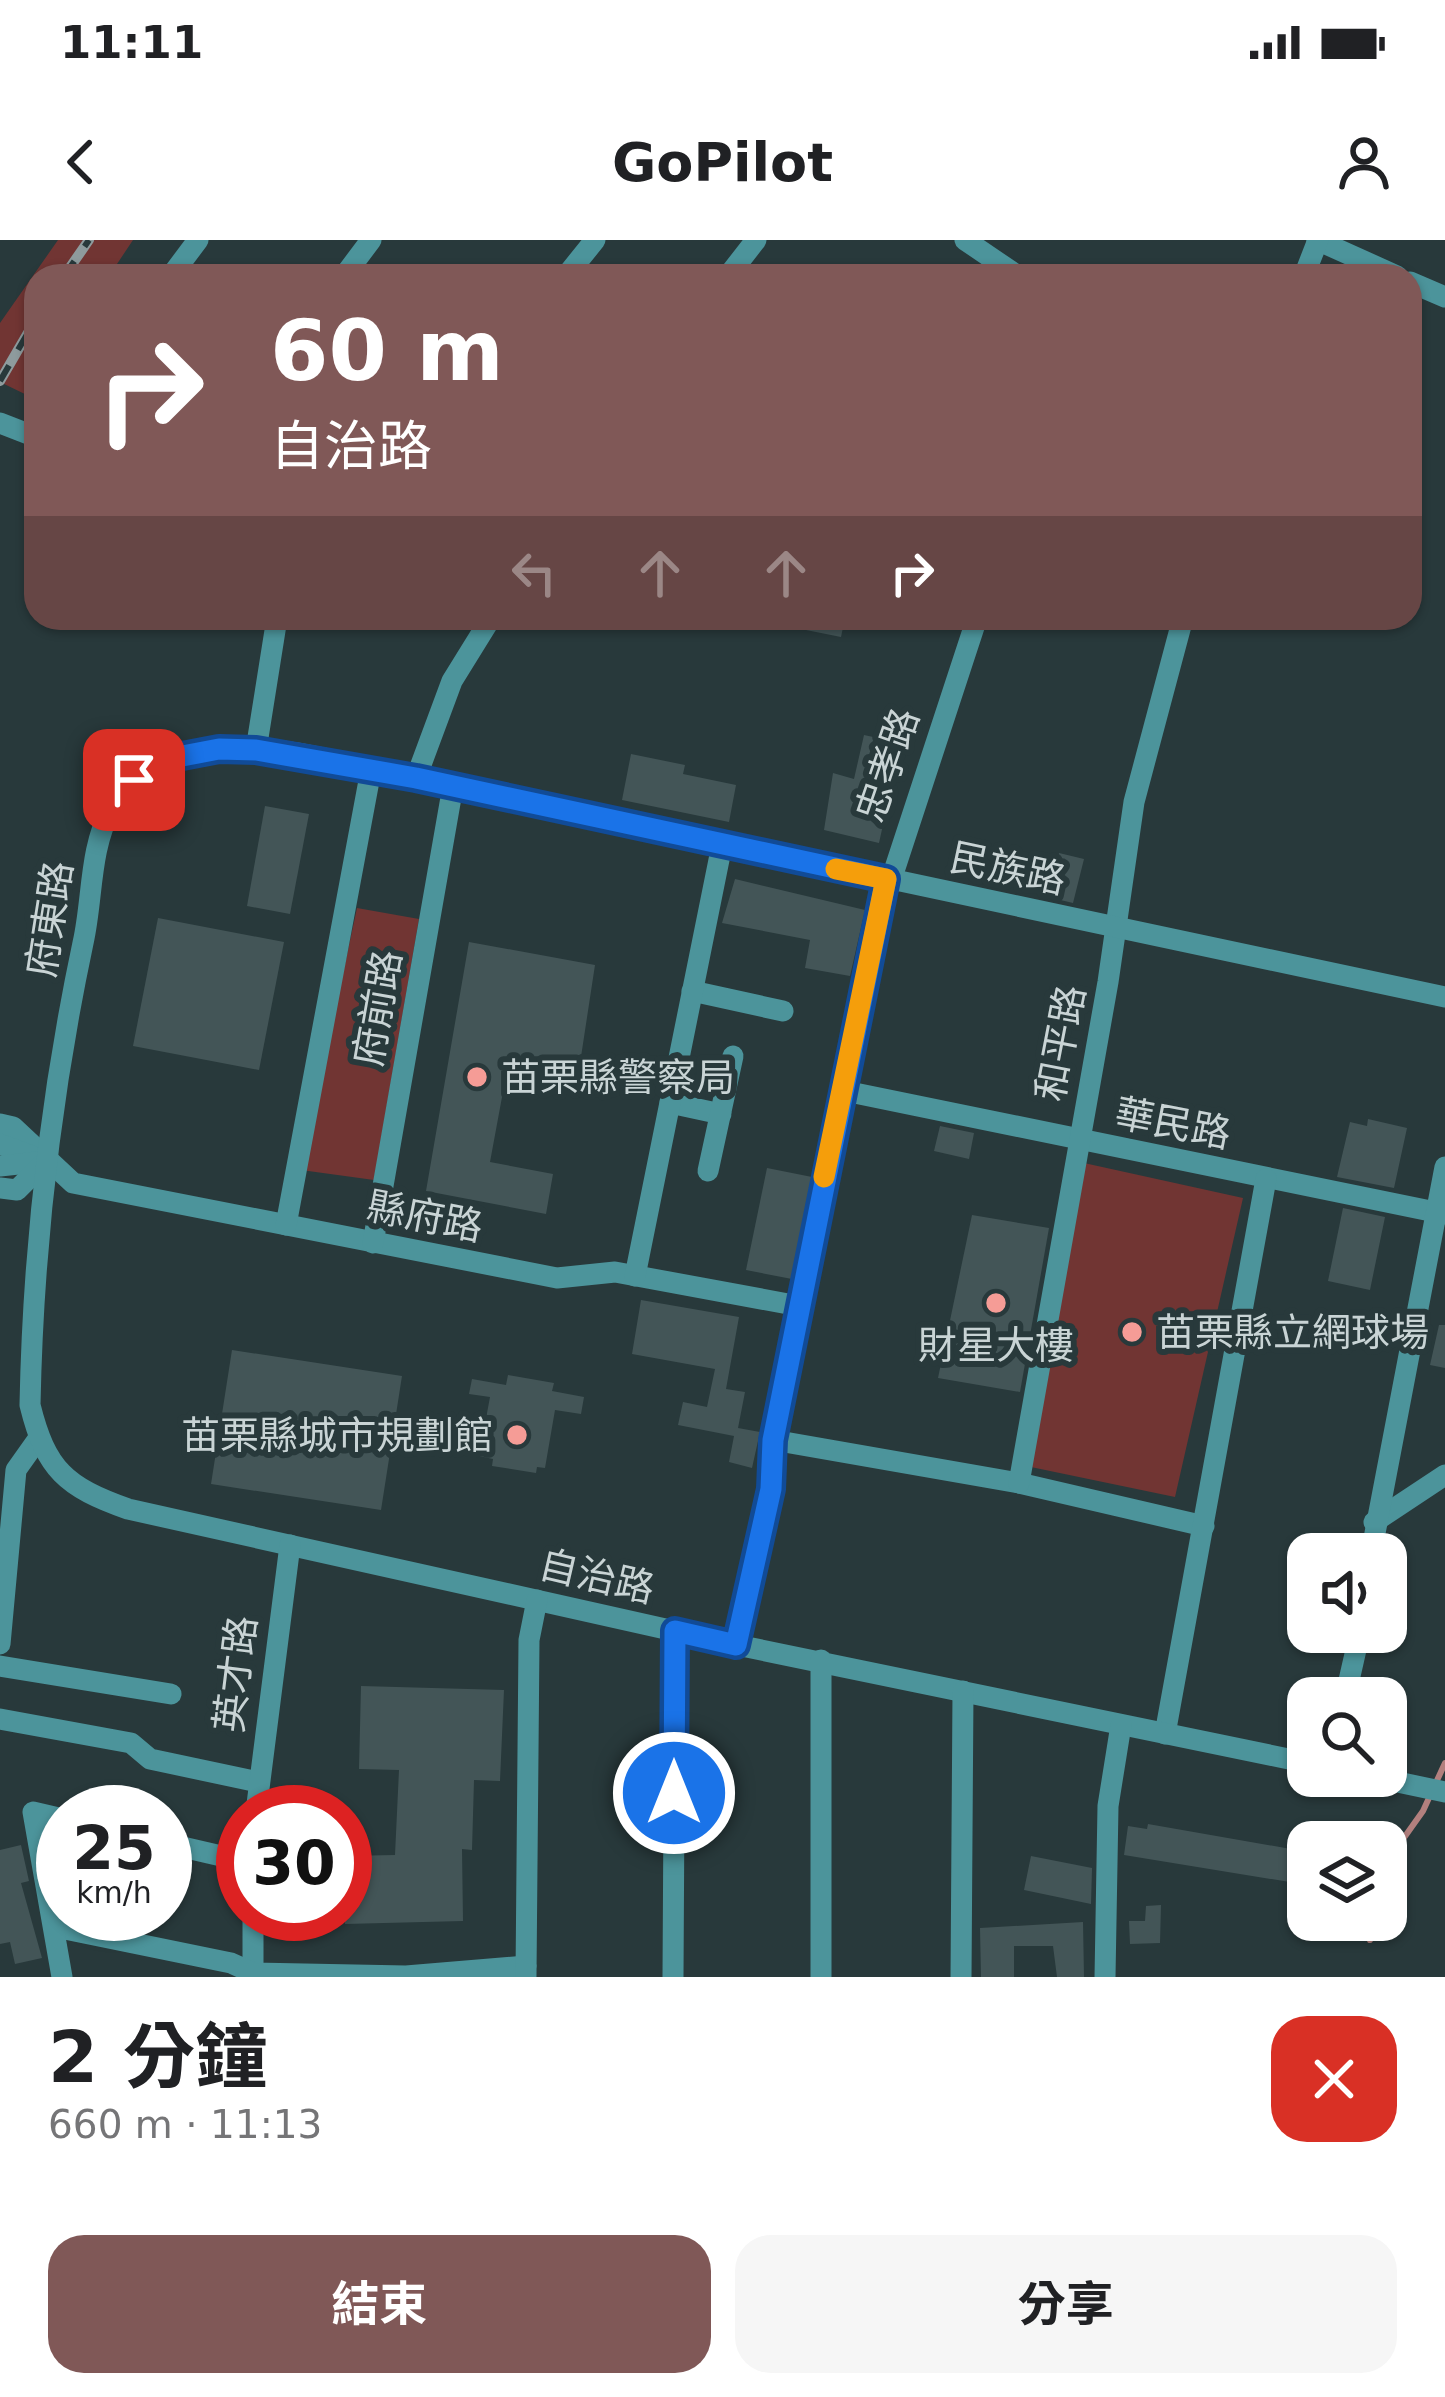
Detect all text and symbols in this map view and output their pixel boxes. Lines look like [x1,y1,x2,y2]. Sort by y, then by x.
text: 11:11 [60,16,203,69]
icon: back [48,129,114,195]
icon: person [1331,129,1397,195]
text: GoPilot [612,131,833,194]
text: 60 m [270,302,504,400]
icon: right [72,312,228,468]
text: 自治路 [270,415,432,478]
icon: left [501,540,567,606]
icon: ahead [627,540,693,606]
icon: ahead [753,540,819,606]
icon: right [879,540,945,606]
street label: 忠孝路 [847,703,928,828]
pin [83,729,185,831]
icon: arrive [101,747,167,813]
street label: 民族路 [946,834,1070,903]
street label: 府東路 [18,858,81,980]
street label: 府前路 [345,947,410,1070]
street label: 和平路 [1027,981,1094,1105]
place label: 苗栗縣警察局 [501,1055,735,1100]
marker: 苗栗縣警察局 [464,1064,490,1090]
street label: 華民路 [1111,1090,1235,1157]
street label: 縣府路 [363,1183,487,1250]
marker: 財星大樓 [983,1290,1009,1316]
place label: 苗栗縣立網球場 [1156,1310,1429,1355]
marker: 苗栗縣立網球場 [1119,1319,1145,1345]
place label: 財星大樓 [918,1323,1074,1368]
place label: 苗栗縣城市規劃館 [181,1413,493,1458]
marker: 苗栗縣城市規劃館 [504,1422,530,1448]
map controls [1287,1533,1407,1941]
button: sound [1287,1533,1407,1653]
street label: 自治路 [535,1541,659,1612]
street label: 英才路 [206,1613,265,1735]
button: search [1287,1677,1407,1797]
position arrow [611,1730,737,1856]
speed limit sign: 30 [216,1785,372,1941]
text: 25 [72,1813,156,1883]
button: layers [1287,1821,1407,1941]
text: km/h [76,1875,152,1910]
text: 2 分鐘 [48,2015,267,2099]
button: close [1271,2016,1397,2142]
text: 660 m · 11:13 [48,2102,322,2147]
button: 結束 [48,2235,711,2373]
button: 分享 [735,2235,1397,2373]

